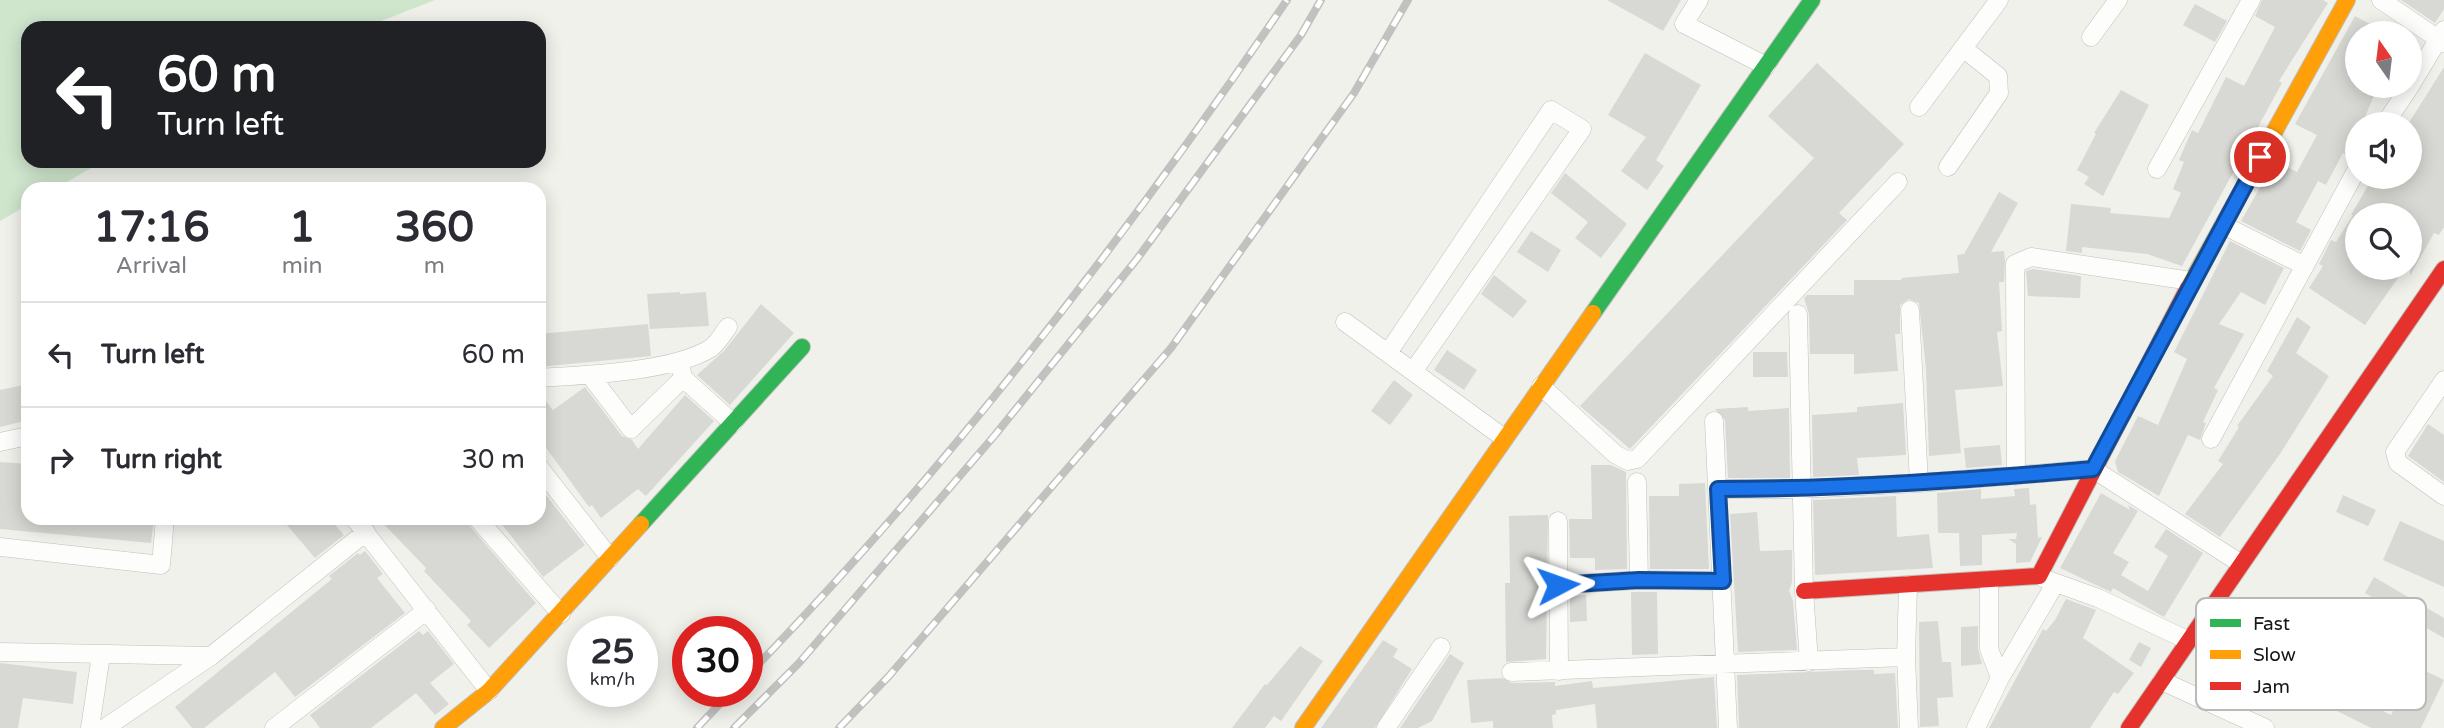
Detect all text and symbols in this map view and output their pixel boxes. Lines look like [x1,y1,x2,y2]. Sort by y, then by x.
north arrow [2345,21,2422,98]
map controls [2345,21,2422,280]
text: 60 m [157,46,276,105]
icon: left [42,49,133,140]
text: Turn left [157,106,284,144]
button: sound [2345,112,2422,189]
pin [2230,127,2290,187]
icon: arrive [2241,138,2279,176]
text: 17:16 [93,202,210,253]
text: 1 [289,202,315,253]
text: 360 [395,202,474,253]
button: search [2345,203,2422,280]
text: Arrival [116,252,187,280]
text: min [282,252,323,280]
text: m [424,252,445,280]
icon: left [42,336,80,374]
text: Turn left [101,339,204,370]
text: 60 m [462,339,525,370]
icon: right [42,441,80,479]
text: Turn right [101,444,222,475]
text: 30 m [462,444,525,475]
position arrow [1521,548,1595,622]
legend [2196,598,2426,710]
text: Fast [2253,613,2290,635]
speed limit sign: 30 [672,616,763,707]
text: 25 [591,631,634,673]
text: Slow [2253,644,2296,666]
text: km/h [590,668,635,690]
text: Jam [2253,676,2290,698]

